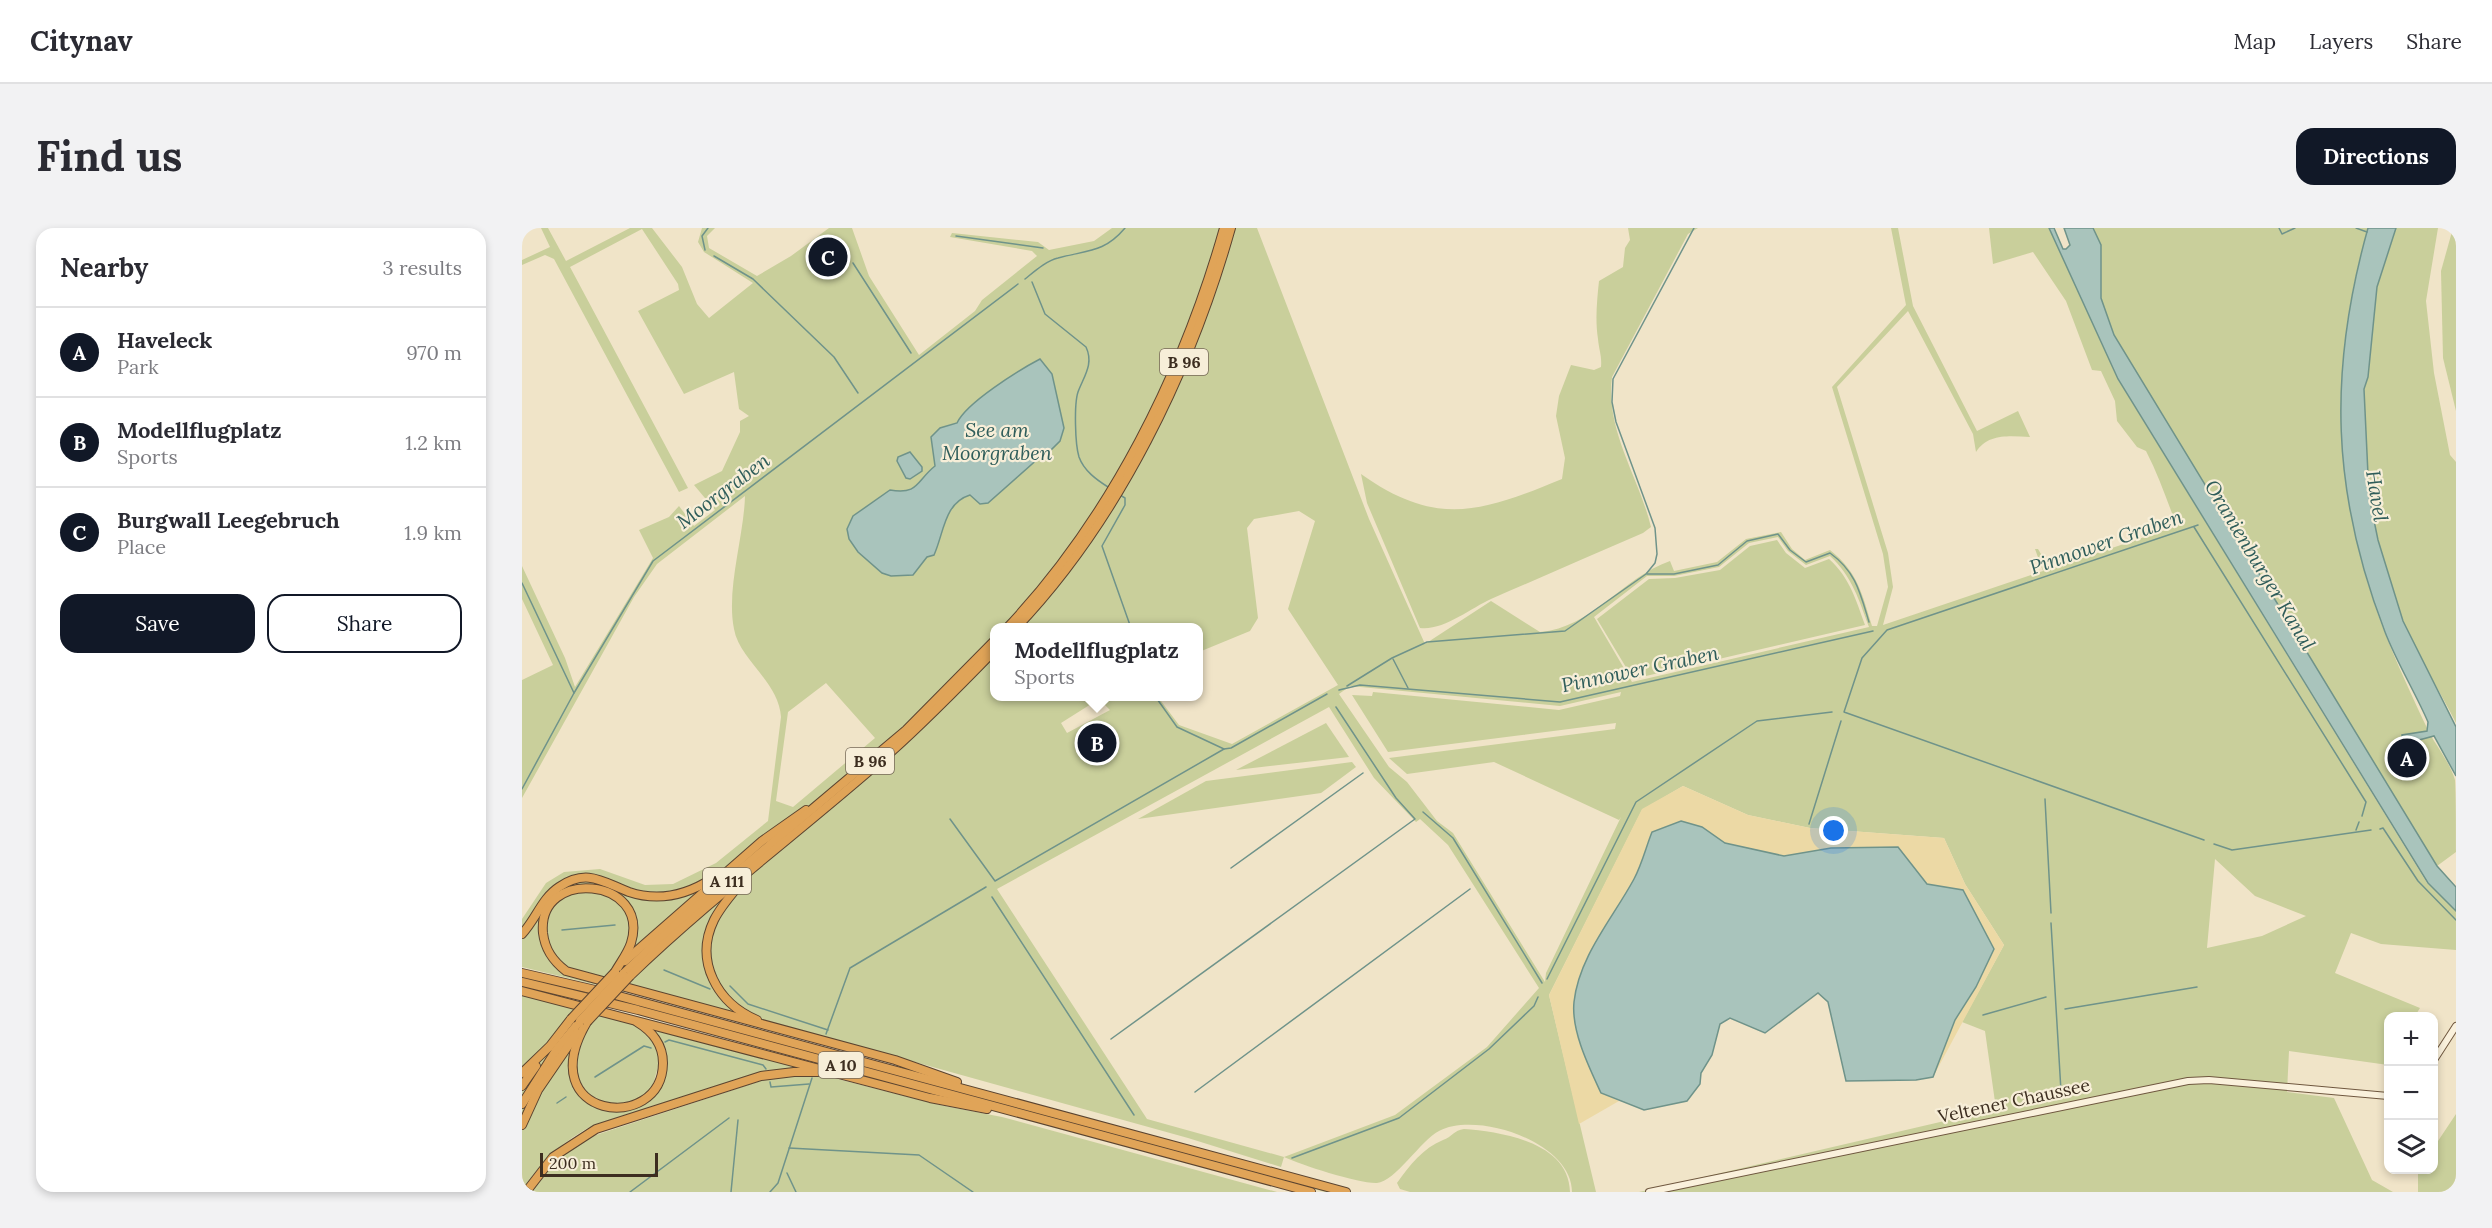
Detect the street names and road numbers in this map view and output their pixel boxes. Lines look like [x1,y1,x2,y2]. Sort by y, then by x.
road number: B 96 [1160,349,1208,375]
road number: B 96 [846,748,894,774]
road number: A 111 [703,868,751,894]
road number: A 10 [818,1052,864,1078]
street label: Veltener Chaussee [1935,1073,2092,1128]

